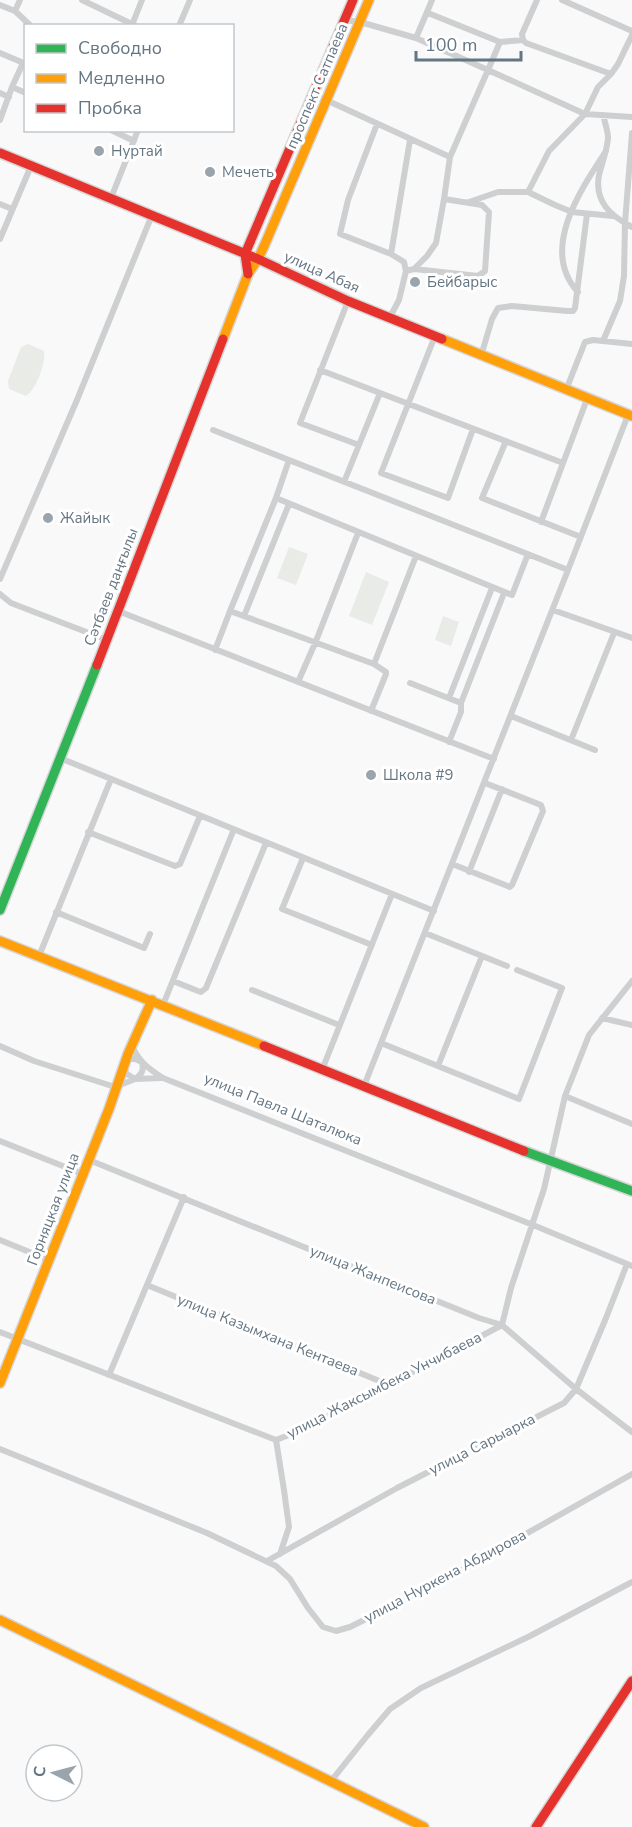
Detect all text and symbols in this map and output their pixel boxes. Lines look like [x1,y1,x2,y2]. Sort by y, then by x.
street label: проспект Сатпаева [282,20,352,152]
legend [24,24,234,132]
scale bar [416,24,521,62]
text: 100 m [425,33,477,57]
text: Свободно [78,36,162,60]
text: Медленно [78,66,165,90]
text: Пробка [78,96,142,120]
place label: Нуртай [111,141,163,161]
marker: Нуртай [92,144,106,158]
place label: Мечеть [222,162,274,182]
marker: Мечеть [203,165,217,179]
street label: улица Абая [281,246,363,298]
place label: Бейбарыс [427,272,497,292]
marker: Бейбарыс [408,275,422,289]
place label: Жайык [60,508,110,528]
marker: Жайык [41,511,55,525]
street label: Сәтбаев даңғылы [79,525,143,649]
place label: Школа #9 [383,765,454,785]
marker: Школа #9 [364,768,378,782]
street label: улица Павла Шаталюка [201,1068,365,1150]
street label: Горняцкая улица [22,1150,84,1268]
street label: улица Жанпеисова [307,1241,439,1309]
street label: улица Казымхана Кентаева [174,1289,362,1381]
street label: улица Жаксымбека Унчибаева [283,1327,485,1443]
street label: улица Сарыарка [426,1409,538,1479]
street label: улица Нуркена Абдирова [360,1525,530,1627]
north arrow [24,1743,84,1803]
text: С [29,1765,52,1778]

